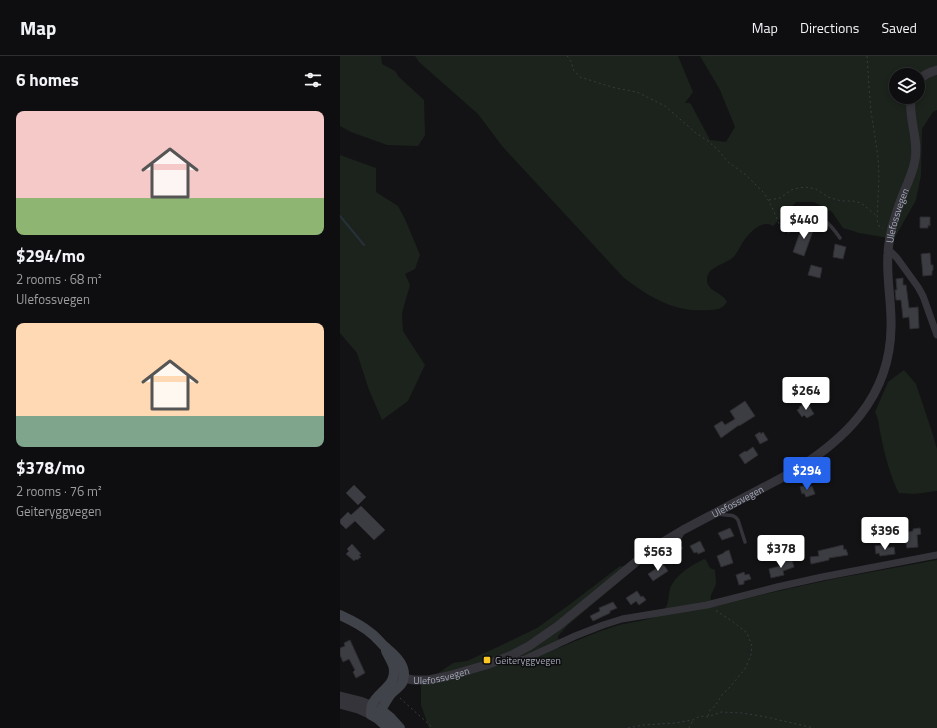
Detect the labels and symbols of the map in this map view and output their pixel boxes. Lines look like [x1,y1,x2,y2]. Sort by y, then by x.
street label: Ulefossvegen [882,186,913,244]
pin: $440 [780,206,828,240]
pin: $264 [782,377,830,411]
pin: $294 [783,457,831,491]
street label: Ulefossvegen [709,482,766,522]
pin: $396 [861,517,909,551]
pin: $378 [757,535,805,569]
pin: $563 [634,538,682,572]
place label: Geiteryggvegen [495,653,561,668]
marker: Geiteryggvegen [482,655,492,665]
street label: Ulefossvegen [413,663,471,688]

